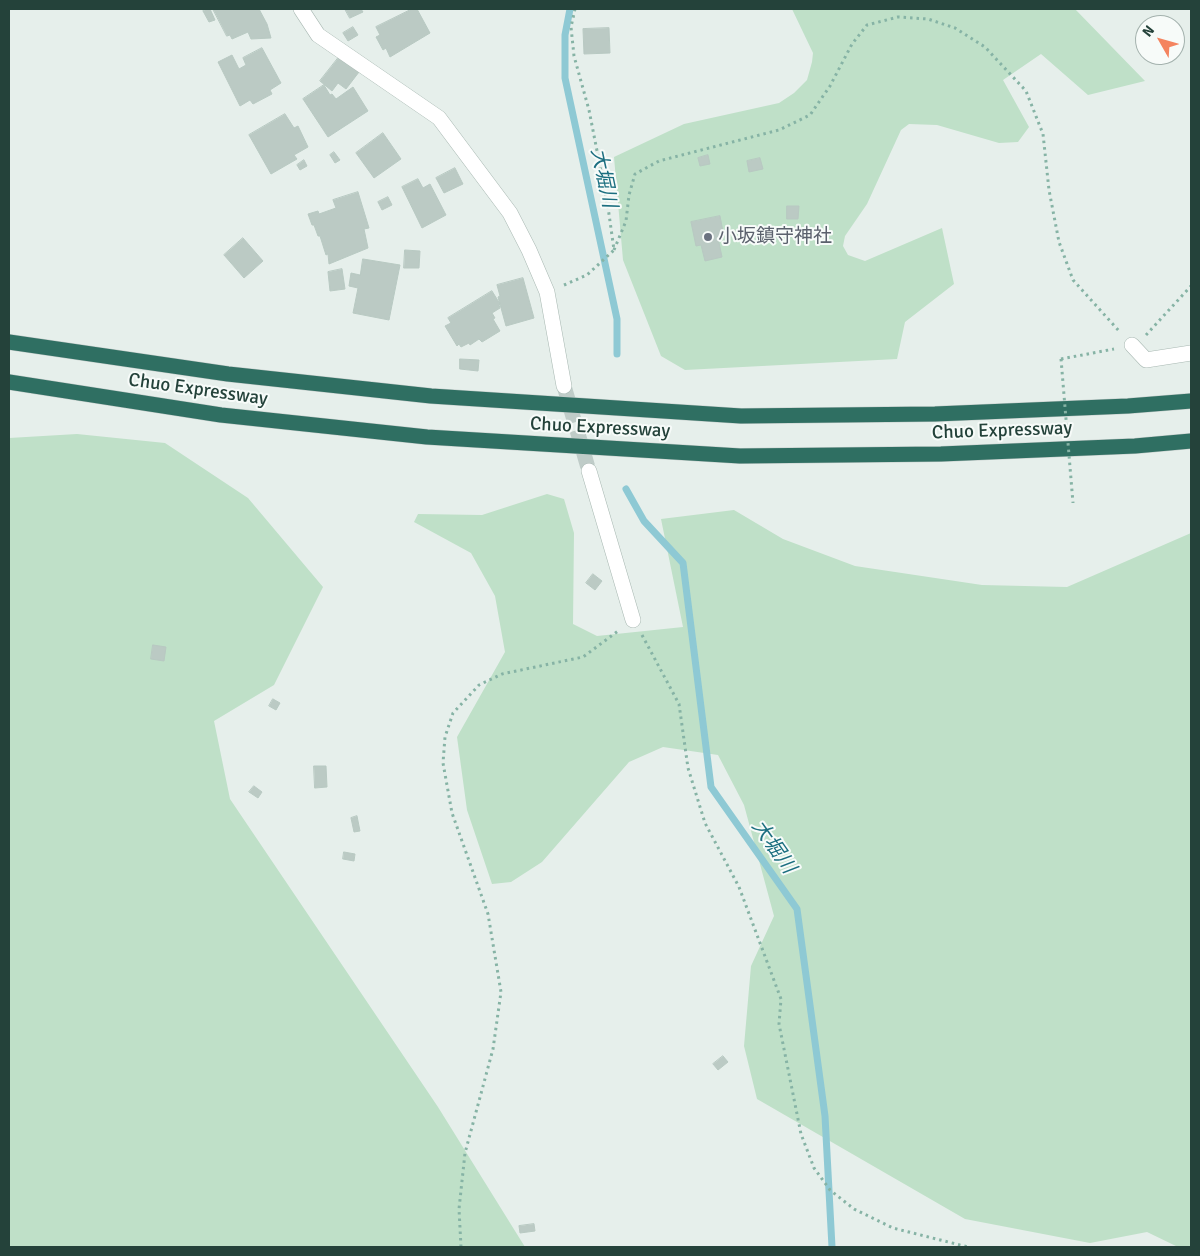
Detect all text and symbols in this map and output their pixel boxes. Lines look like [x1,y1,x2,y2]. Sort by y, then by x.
north arrow [1135,15,1185,65]
text: N [1139,22,1158,40]
water label: 大堀川 [585,146,621,210]
place label: 小坂鎮守神社 [718,226,832,248]
marker: 小坂鎮守神社 [702,231,714,243]
street label: Chuo Expressway [127,369,269,411]
street label: Chuo Expressway [529,413,671,443]
street label: Chuo Expressway [931,417,1073,445]
water label: 大堀川 [746,816,800,878]

